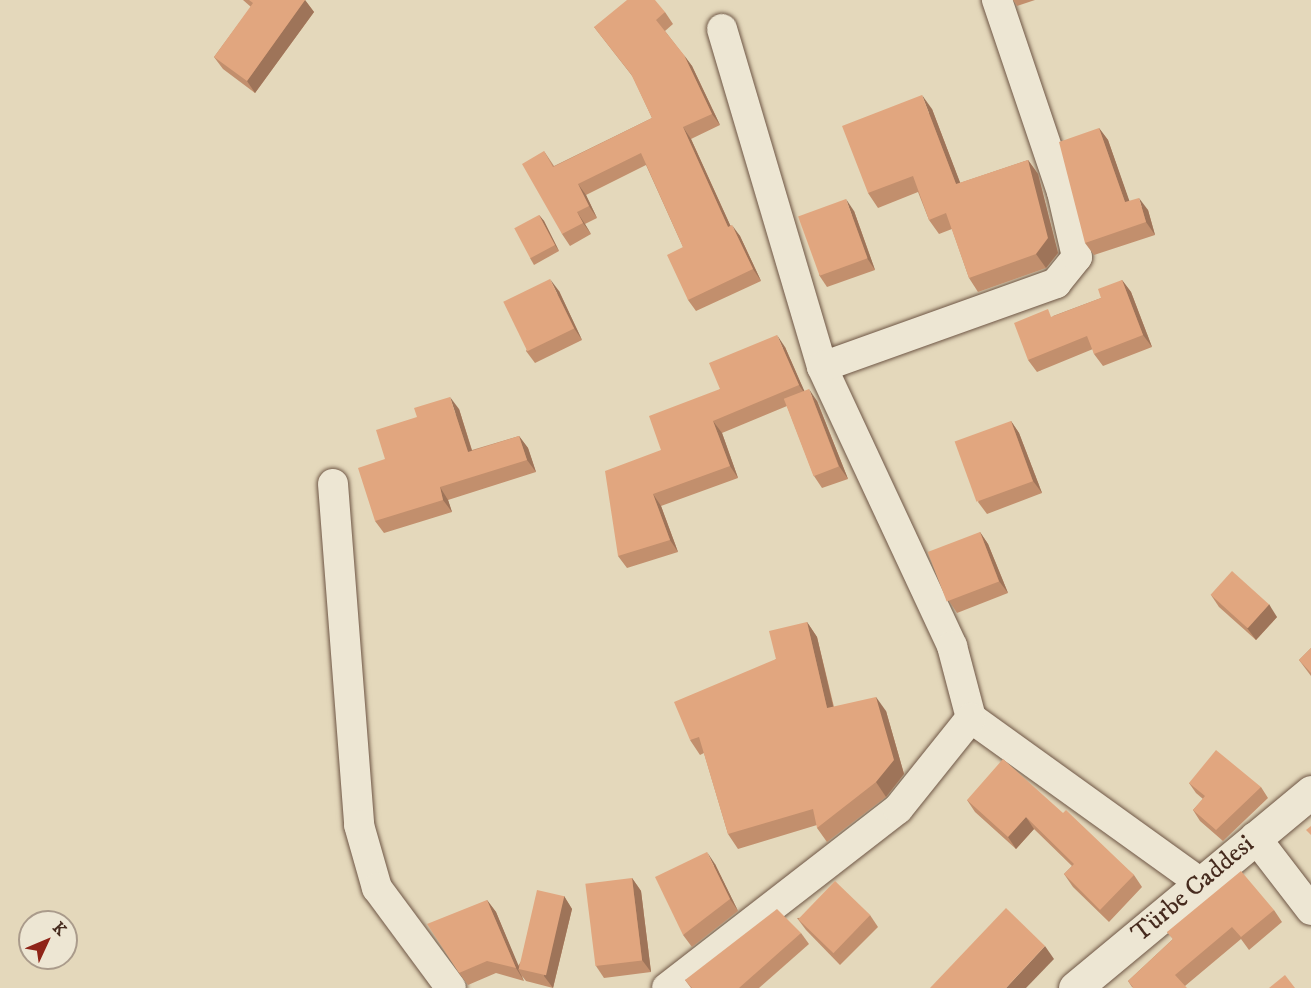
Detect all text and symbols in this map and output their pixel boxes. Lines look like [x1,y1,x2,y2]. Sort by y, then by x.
street label: Türbe Caddesi [1125,829,1261,949]
north arrow [18,910,78,970]
text: K [48,918,71,940]

